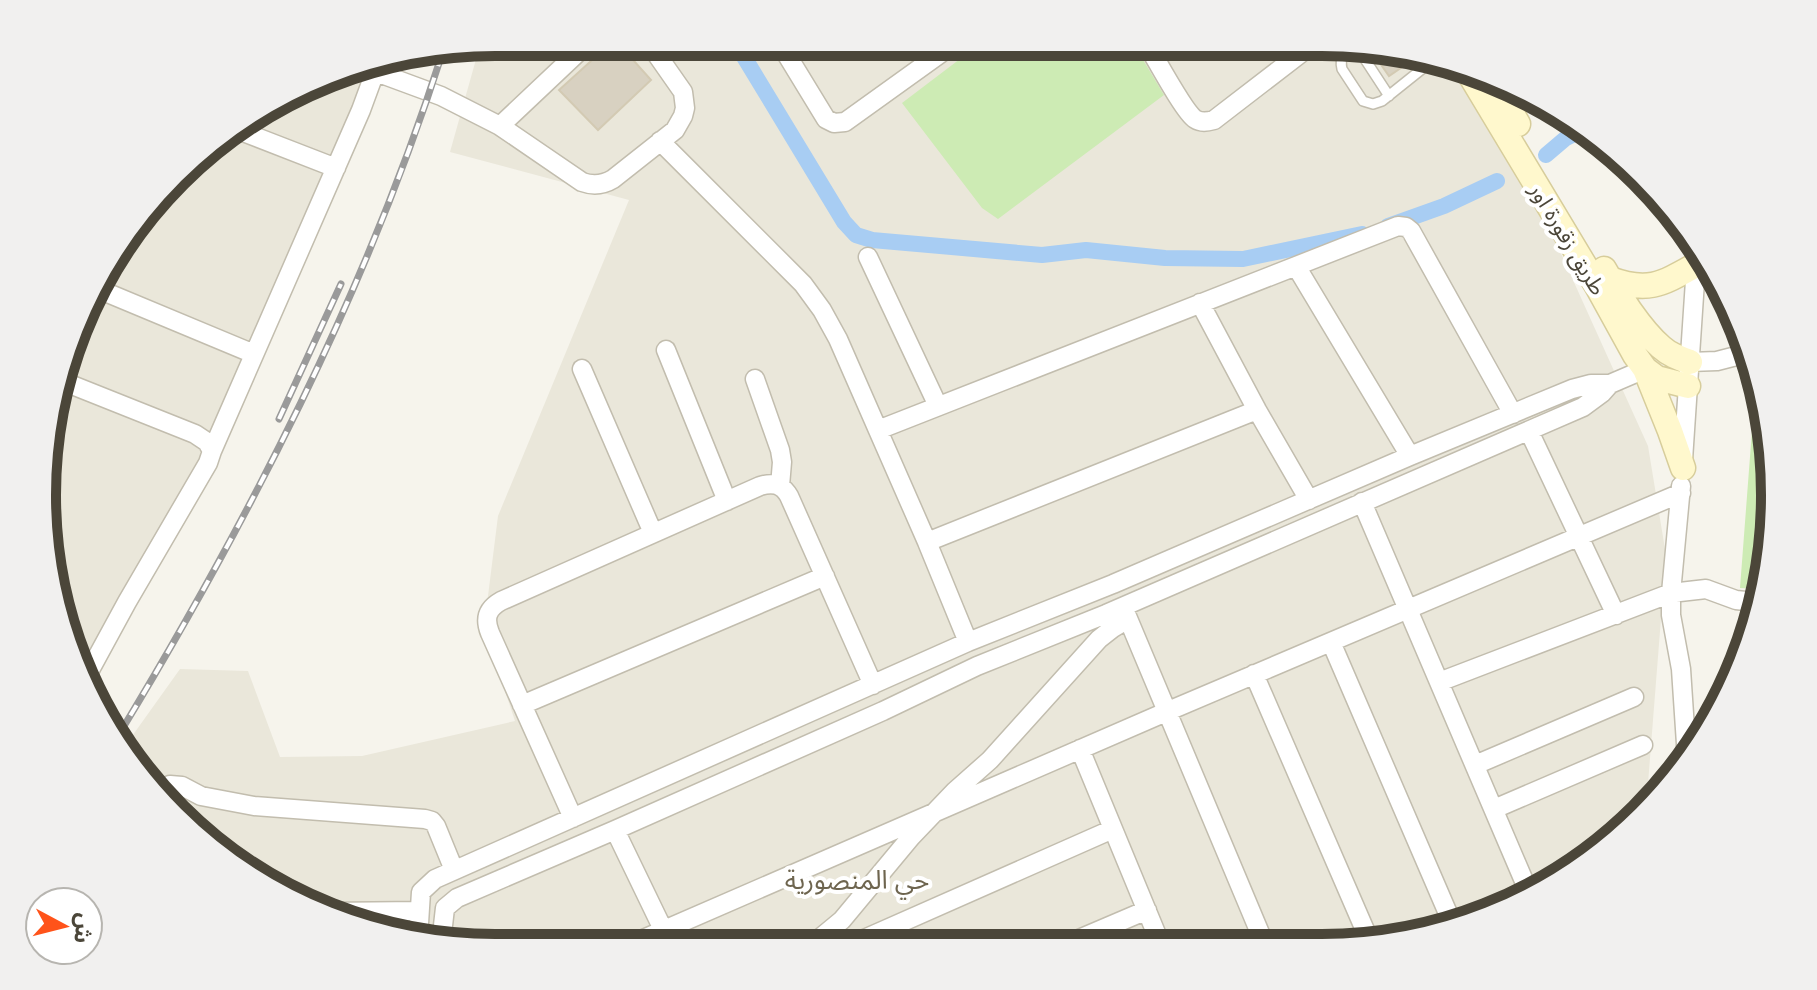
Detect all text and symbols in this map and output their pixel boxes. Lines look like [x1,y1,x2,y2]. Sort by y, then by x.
street label: طريق زقورة اور [1521,176,1613,301]
district label: حي المنصورية [785,862,929,900]
north arrow [24,886,104,966]
text: ش [66,912,101,945]

